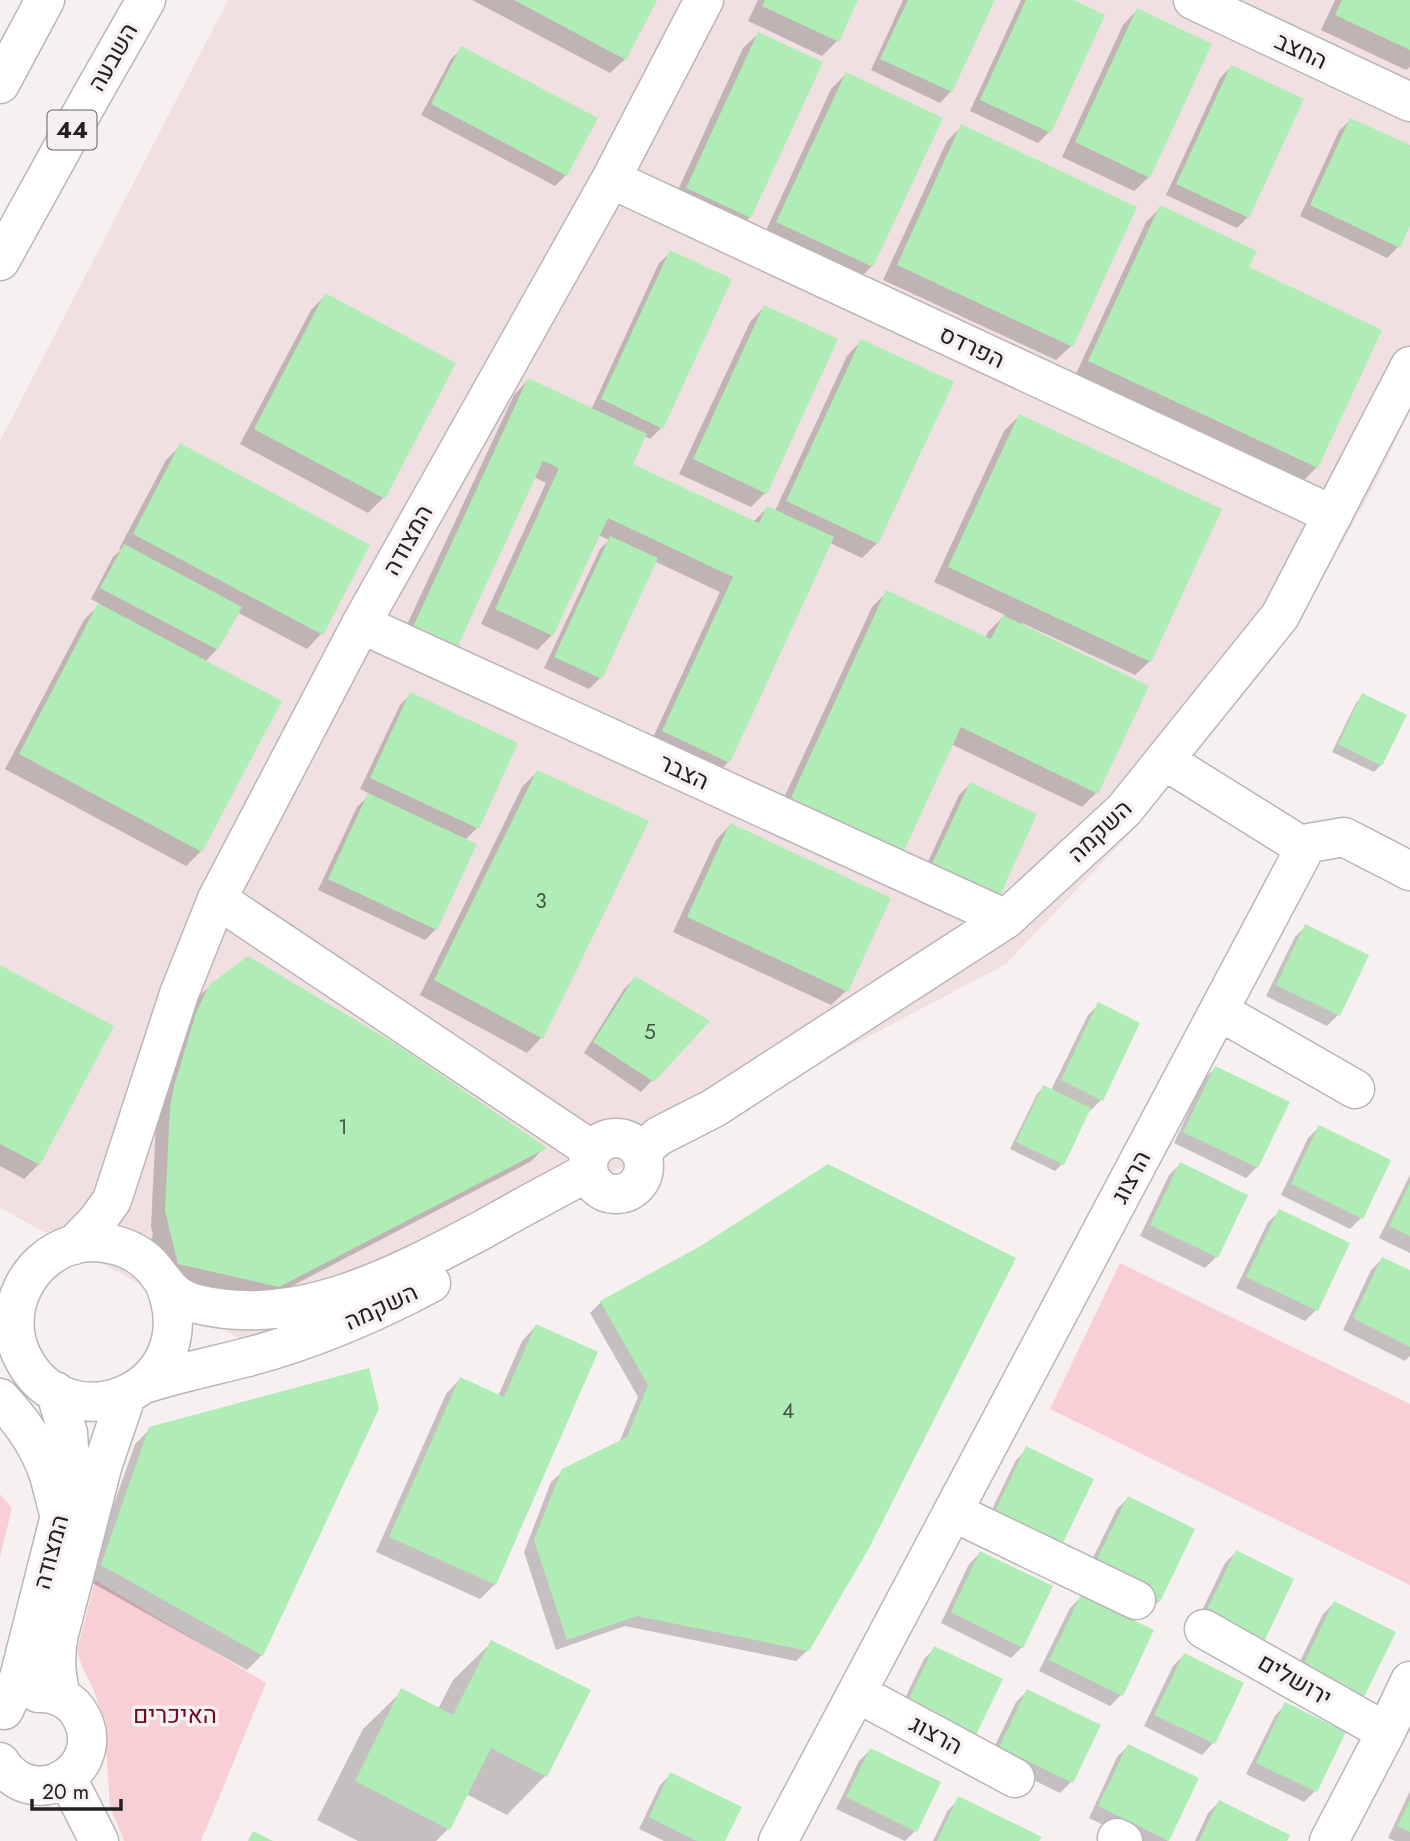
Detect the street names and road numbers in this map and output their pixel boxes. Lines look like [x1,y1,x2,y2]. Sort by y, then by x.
street label: השבעה [79,16,146,97]
street label: החצב [1269,23,1333,78]
road number: 44 [48,111,96,150]
street label: הפרדס [934,316,1011,377]
street label: המצודה [374,498,441,582]
street label: הצבר [653,745,715,798]
street label: השקמה [1060,791,1140,870]
street label: הרצוג [1102,1144,1159,1209]
street label: השקמה [338,1274,423,1339]
street label: המצודה [24,1511,77,1593]
street label: ירושלים [1252,1644,1339,1715]
street label: הרצוג [904,1706,969,1763]

